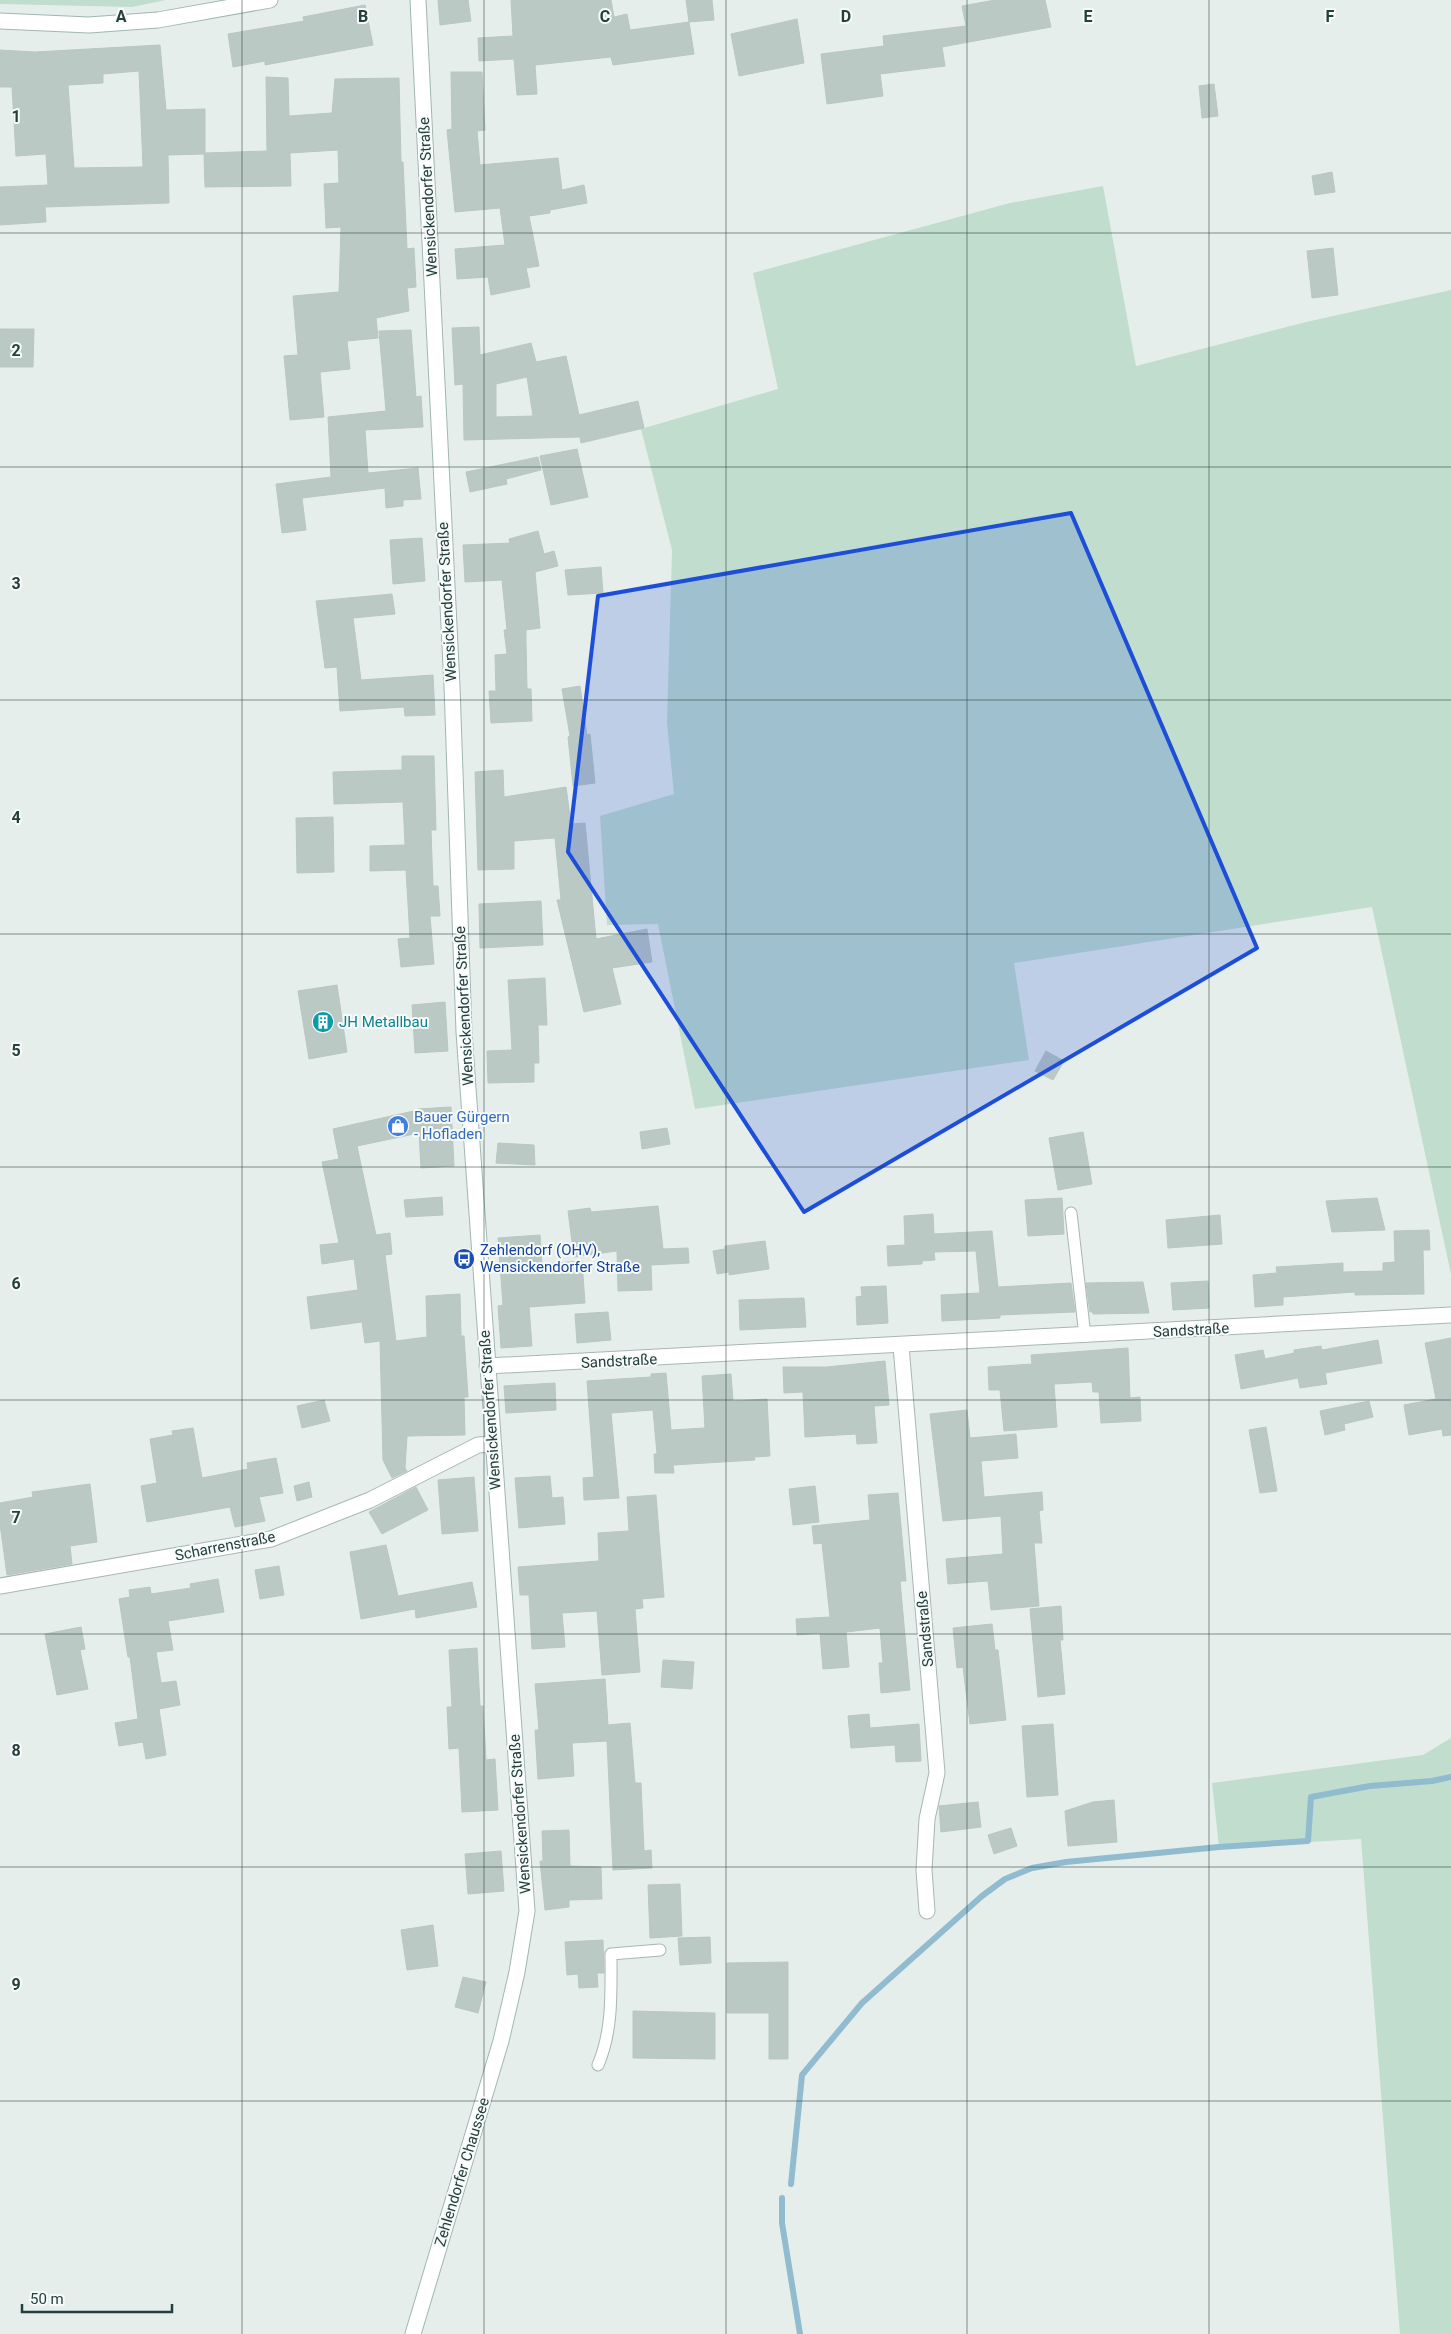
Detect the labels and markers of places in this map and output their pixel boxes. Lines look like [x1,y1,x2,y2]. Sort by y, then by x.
building icon: JH Metallbau [311,1010,335,1034]
place label: JH Metallbau [339,1013,428,1031]
place label: Bauer Gürgern - Hofladen [414,1108,510,1143]
shop icon: Bauer Gürgern - Hofladen [386,1114,410,1138]
place label: Zehlendorf (OHV), Wensickendorfer Straße [480,1241,640,1276]
bus stop icon: Zehlendorf (OHV), Wensickendorfer Straße [452,1247,476,1271]

